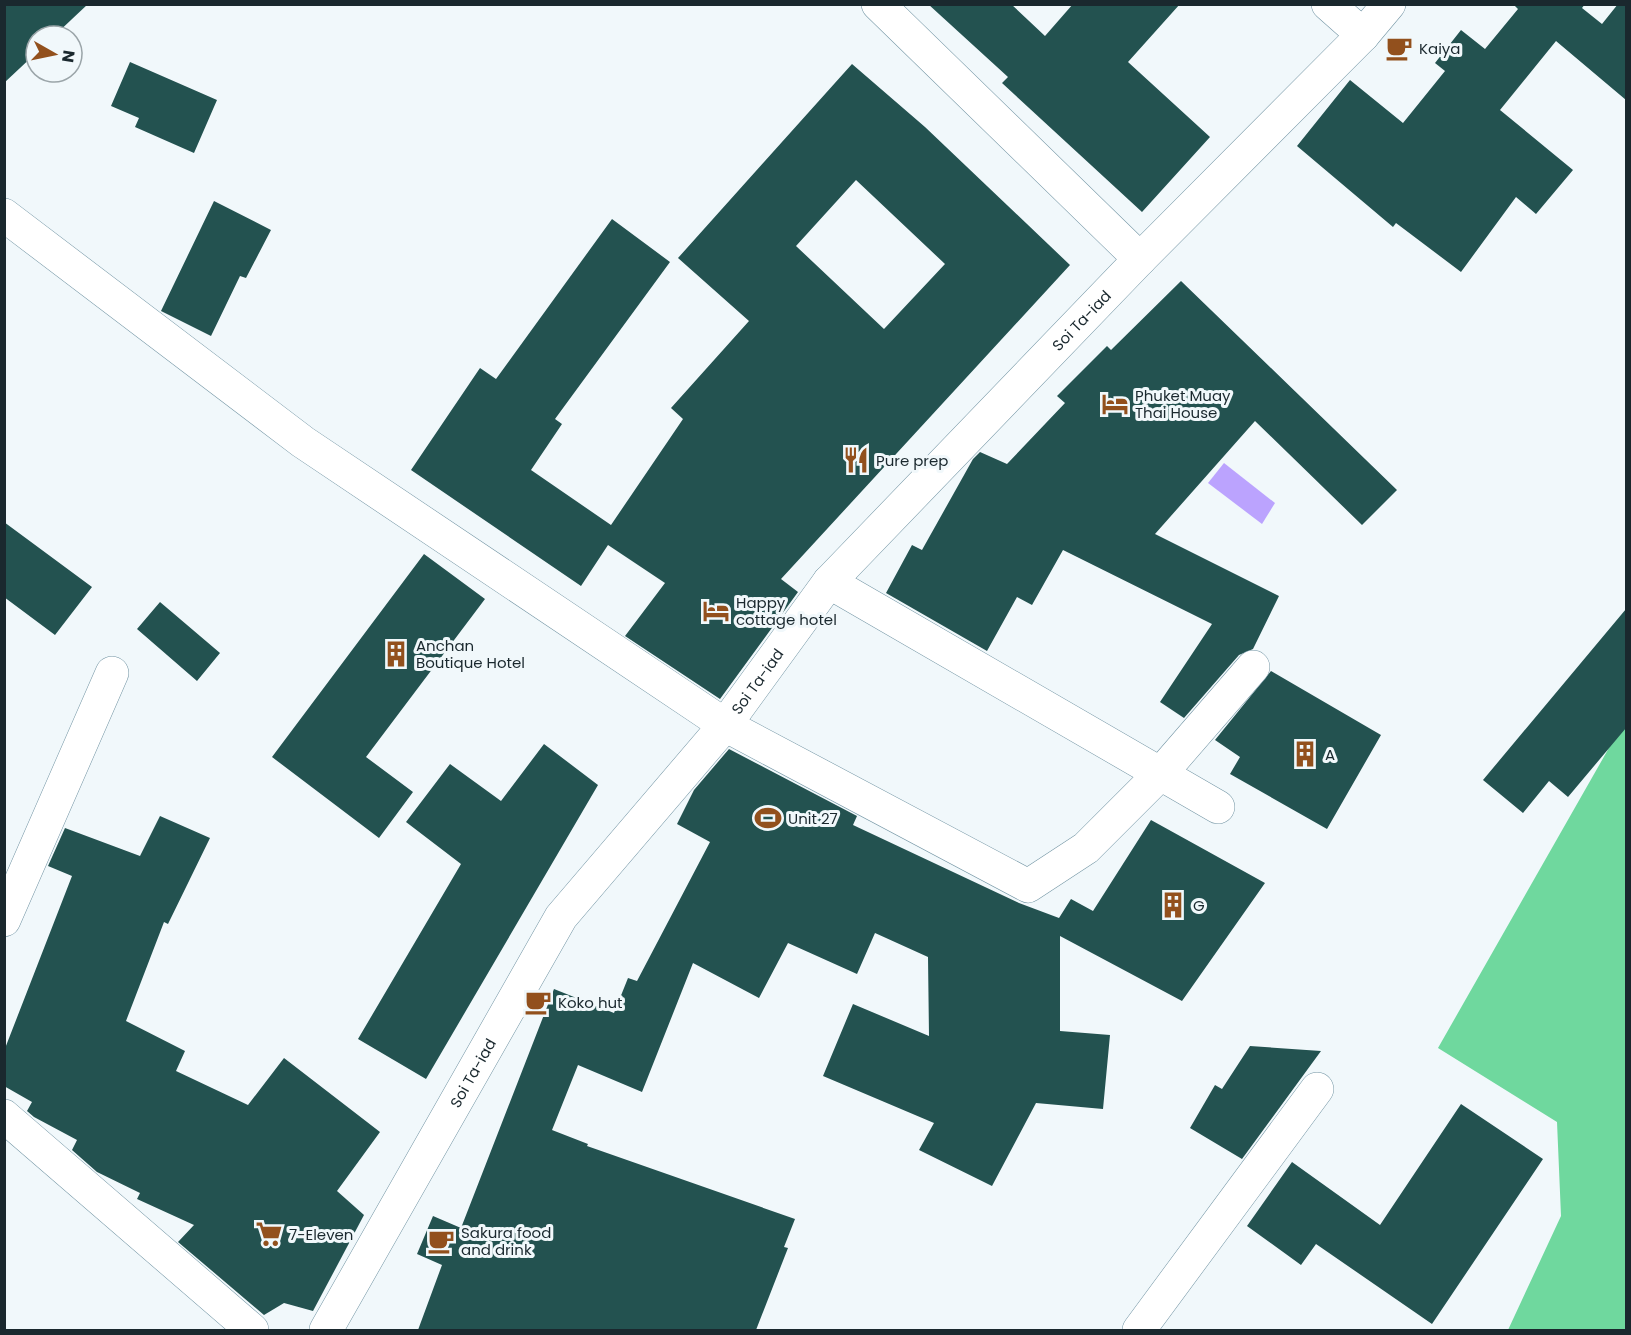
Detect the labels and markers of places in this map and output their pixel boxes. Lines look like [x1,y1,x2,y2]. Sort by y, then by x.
cafe icon: Kaiya [1384,33,1414,63]
place label: Kaiya [1419,38,1460,59]
place label: Phuket Muay Thai House [1135,385,1231,423]
hotel icon: Phuket Muay Thai House [1100,389,1130,419]
restaurant icon: Pure prep [841,445,871,475]
place label: Pure prep [876,450,948,471]
place label: Happy cottage hotel [736,592,837,630]
hotel icon: Happy cottage hotel [701,596,731,626]
place label: Anchan Boutique Hotel [416,635,525,673]
building icon: Anchan Boutique Hotel [381,639,411,669]
building icon: A [1290,739,1320,769]
place label: A [1325,744,1335,765]
sports icon: Unit 27 [753,803,783,833]
place label: Unit 27 [788,808,838,829]
building icon: G [1158,890,1188,920]
place label: G [1193,895,1205,916]
cafe icon: Koko hut [523,987,553,1017]
place label: Koko hut [558,992,623,1013]
supermarket icon: 7-Eleven [254,1219,284,1249]
place label: Sakura food and drink [461,1222,551,1260]
place label: 7-Eleven [289,1224,353,1245]
cafe icon: Sakura food and drink [426,1226,456,1256]

